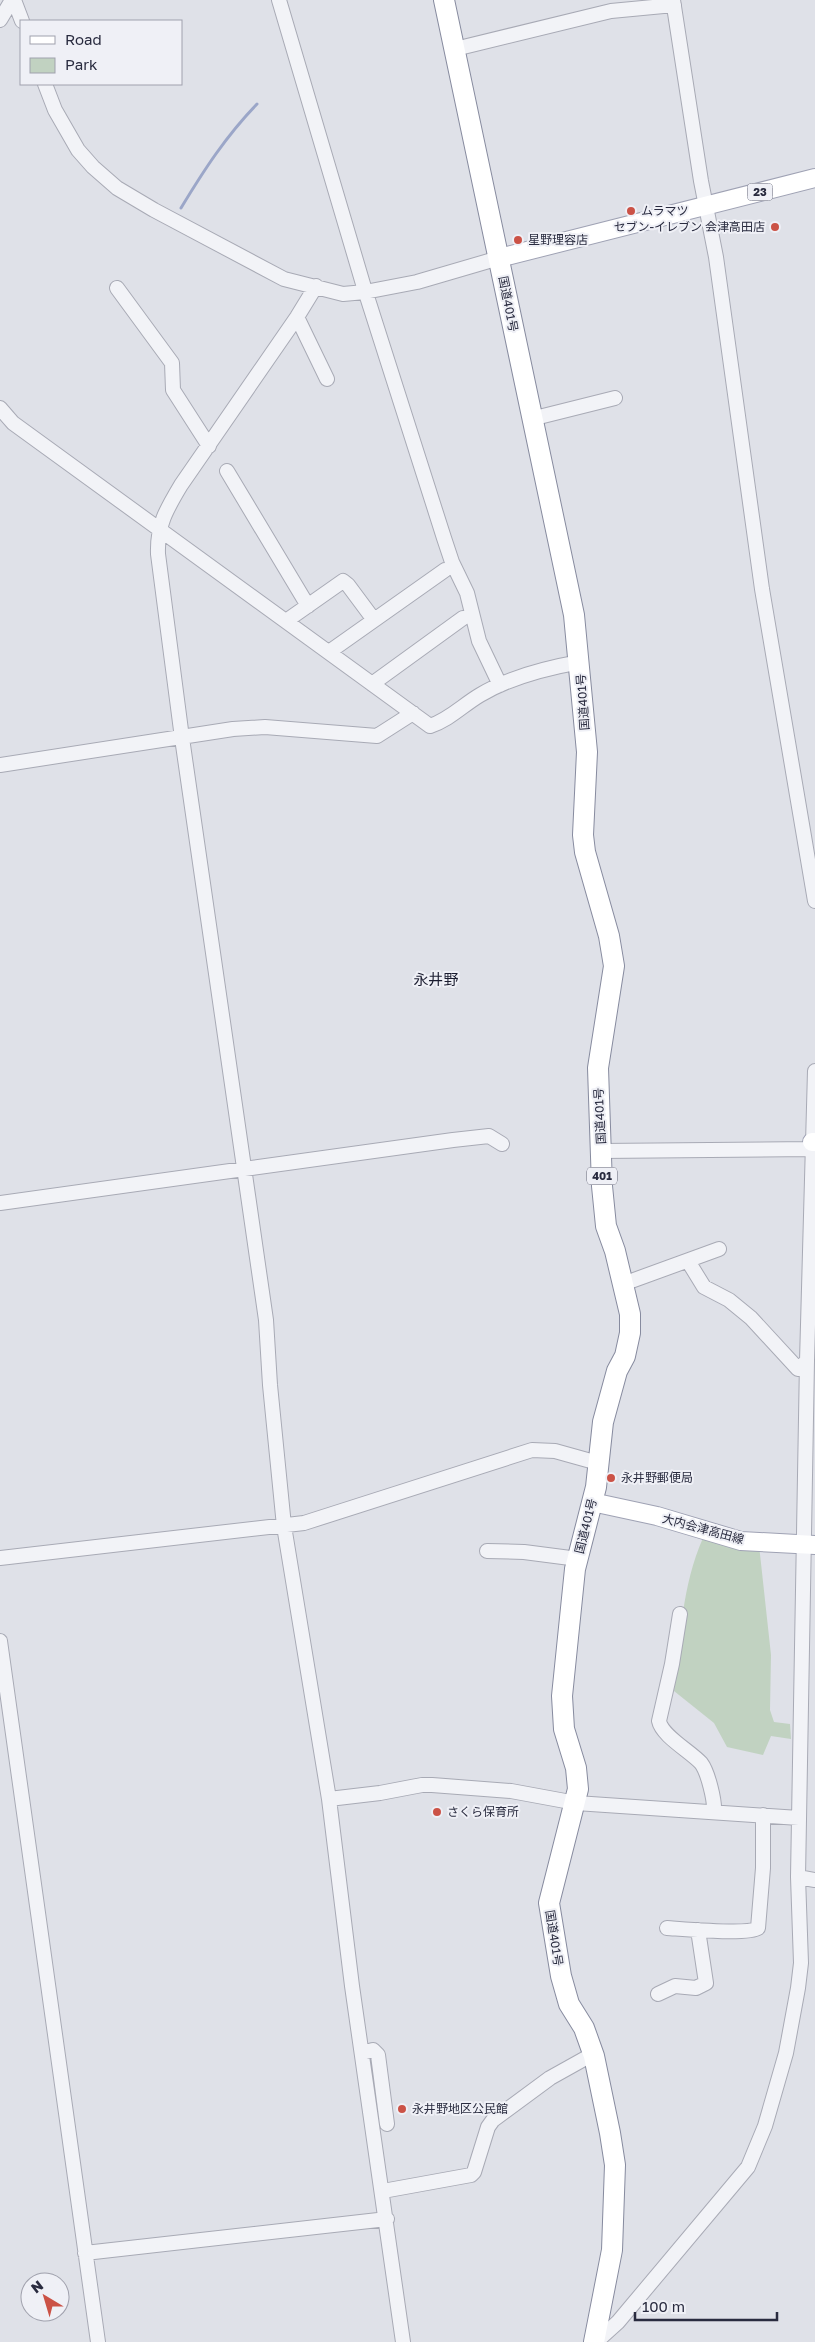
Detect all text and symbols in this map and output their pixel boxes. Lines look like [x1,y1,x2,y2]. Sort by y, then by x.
legend [20,20,182,85]
text: Road [65,30,102,48]
text: Park [65,55,98,73]
road number: 23 [748,183,772,200]
place label: ムラマツ [641,203,688,218]
marker: ムラマツ [625,205,637,217]
place label: セブン-イレブン 会津高田店 [613,219,765,234]
marker: セブン-イレブン 会津高田店 [769,221,781,233]
place label: 星野理容店 [528,232,588,247]
marker: 星野理容店 [512,234,524,246]
street label: 国道401号 [496,275,521,333]
street label: 国道401号 [573,673,592,731]
district label: 永井野 [413,970,459,988]
street label: 国道401号 [591,1087,608,1145]
road number: 401 [587,1168,617,1184]
place label: 永井野郵便局 [621,1470,693,1485]
marker: 永井野郵便局 [605,1472,617,1484]
street label: 国道401号 [571,1497,600,1555]
street label: 大内会津高田線 [661,1510,746,1547]
place label: さくら保育所 [447,1804,519,1819]
marker: さくら保育所 [431,1806,443,1818]
street label: 国道401号 [543,1909,566,1967]
place label: 永井野地区公民館 [412,2101,508,2116]
marker: 永井野地区公民館 [396,2103,408,2115]
north arrow [20,2272,70,2322]
text: N [27,2276,46,2296]
scale bar [635,2290,778,2322]
text: 100 m [642,2297,685,2315]

